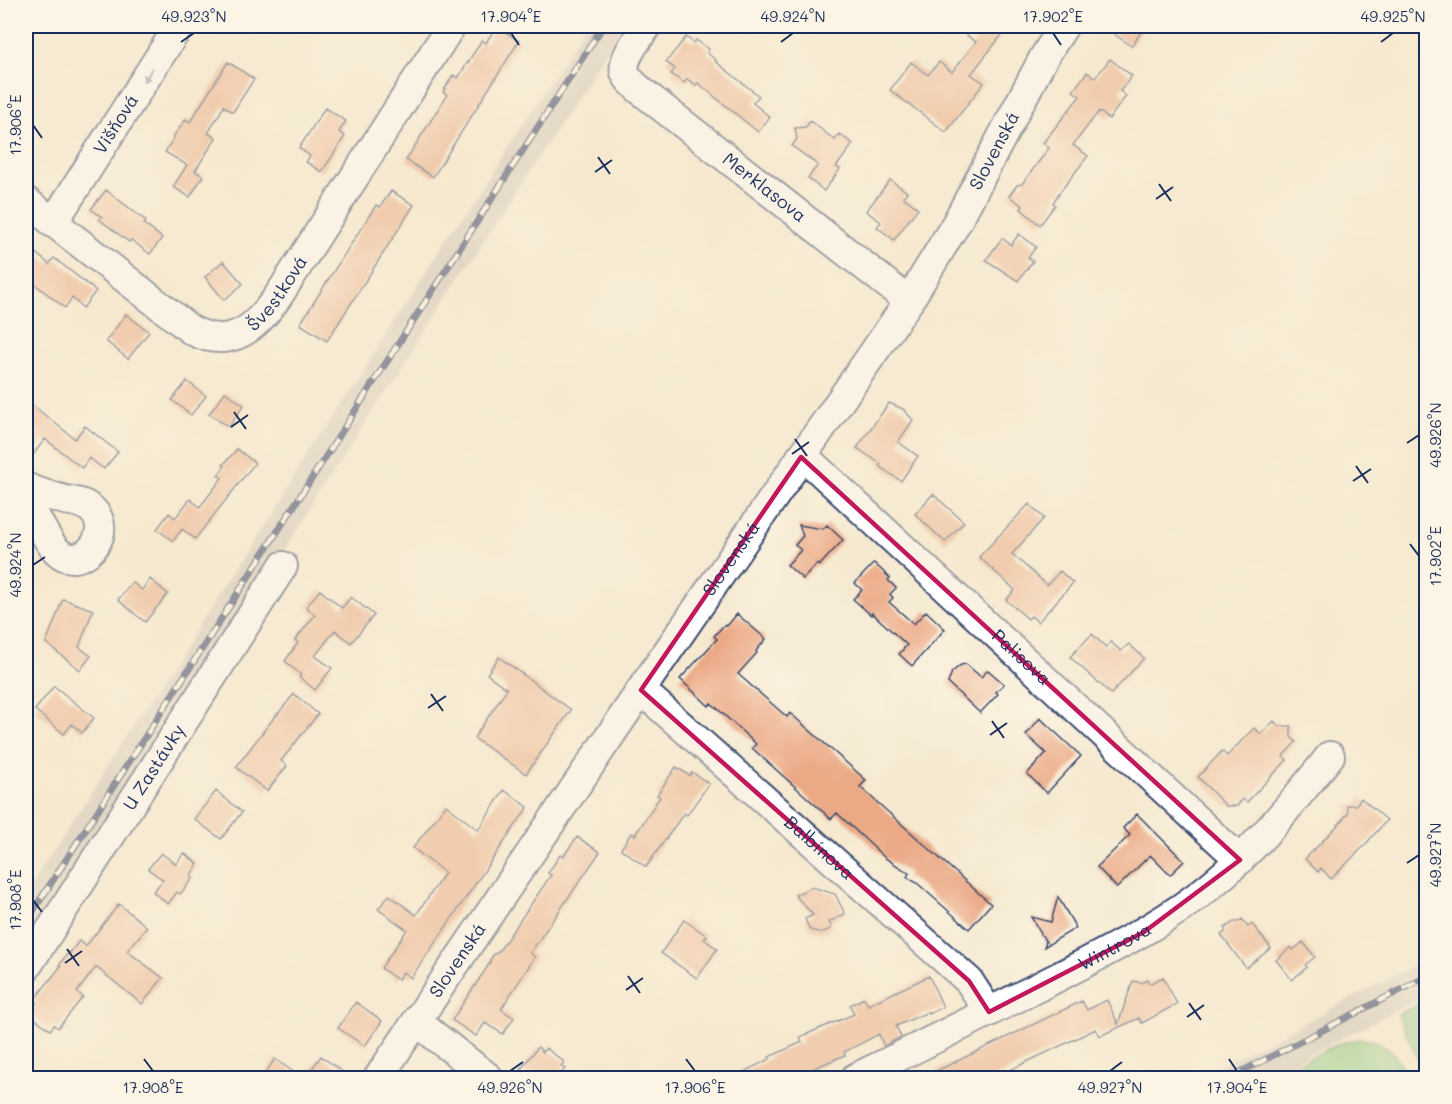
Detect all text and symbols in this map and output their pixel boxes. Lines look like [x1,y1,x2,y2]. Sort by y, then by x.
text: 49.923°N [162,6,226,26]
text: 17.904°E [481,6,542,26]
text: 49.924°N [761,6,825,26]
text: 17.902°E [1023,6,1084,26]
text: 49.925°N [1361,6,1425,26]
one-way arrow [143,67,154,83]
street label: Višňová [87,89,143,158]
text: 17.906°E [5,94,25,156]
street label: Slovenská [963,107,1024,194]
street label: Merklasova [718,146,812,227]
street label: Švestková [242,251,312,336]
text: 49.926°N [1425,402,1445,468]
street label: Slovenská [696,516,765,600]
text: 17.902°E [1425,525,1445,586]
text: 49.924°N [5,533,25,597]
street label: Palisova [987,623,1057,690]
street label: U Zastávky [117,719,190,814]
street label: Balbínova [780,810,860,885]
text: 49.927°N [1425,823,1445,887]
text: 17.908°E [5,869,25,931]
street label: Wintrova [1074,916,1155,975]
street label: Slovenská [423,918,491,1002]
text: 17.908°E [122,1077,184,1097]
text: 49.926°N [477,1077,543,1097]
text: 17.906°E [664,1077,726,1097]
text: 49.927°N [1078,1077,1142,1097]
text: 17.904°E [1207,1077,1268,1097]

